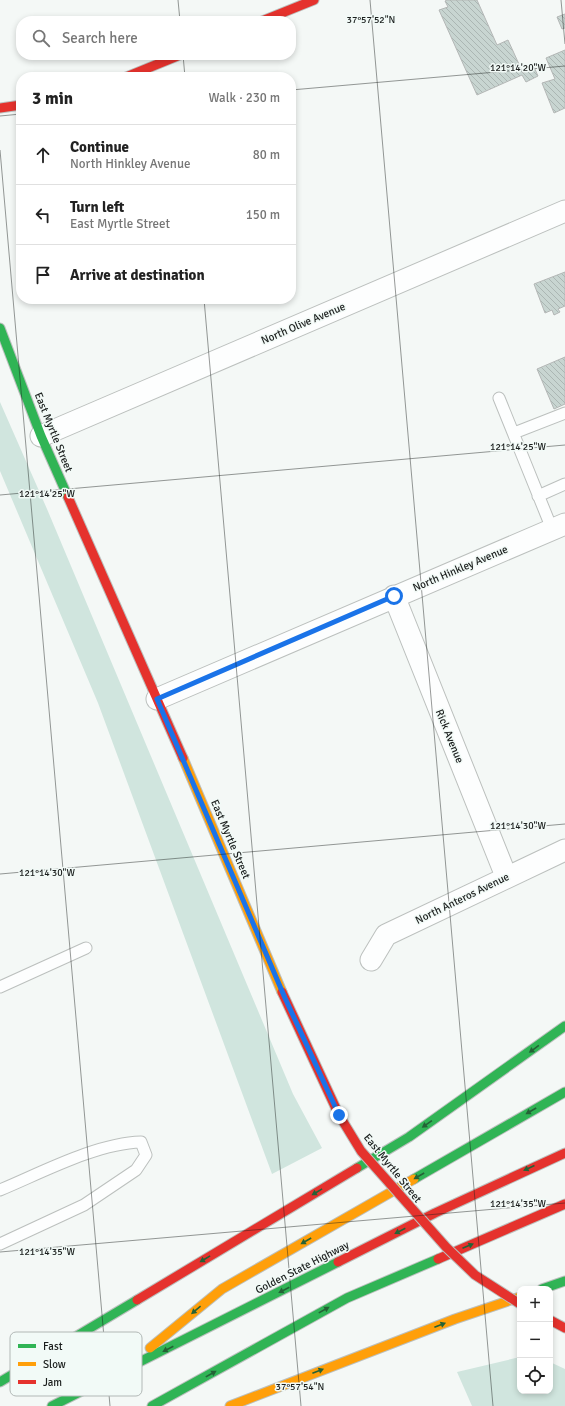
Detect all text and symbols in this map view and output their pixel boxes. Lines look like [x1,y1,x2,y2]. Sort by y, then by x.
text: 37°57'52"N [347,14,395,26]
search box [16,16,296,60]
icon: search [30,27,52,49]
text: Search here [62,29,138,47]
text: 121°14'20"W [490,62,546,74]
text: 3 min [32,88,73,109]
text: Walk · 230 m [209,90,280,106]
text: Continue [70,138,129,156]
icon: ahead [32,144,54,166]
text: 80 m [253,147,280,163]
text: North Hinkley Avenue [70,156,190,172]
text: Turn left [70,198,124,216]
icon: left [32,204,54,226]
text: 150 m [246,207,280,223]
text: East Myrtle Street [70,216,170,232]
icon: arrive [32,264,54,286]
text: Arrive at destination [70,266,205,284]
street label: North Olive Avenue [259,300,347,347]
street label: East Myrtle Street [32,390,75,474]
text: 121°14'25"W [490,441,546,453]
text: 121°14'25"W [19,488,75,500]
street label: North Hinkley Avenue [411,543,510,594]
route start [385,587,403,605]
street label: Rick Avenue [433,707,466,765]
street label: East Myrtle Street [208,798,253,881]
text: 121°14'30"W [490,820,546,832]
text: 121°14'30"W [19,867,75,879]
street label: North Anteros Avenue [413,870,511,927]
one-way arrow [528,1045,539,1053]
route end [330,1106,348,1124]
one-way arrow [525,1108,537,1115]
one-way arrow [422,1120,433,1128]
street label: East Myrtle Street [361,1131,424,1205]
one-way arrow [524,1165,535,1171]
one-way arrow [413,1173,425,1180]
one-way arrow [311,1188,323,1195]
text: 121°14'35"W [490,1198,546,1210]
one-way arrow [394,1228,406,1234]
one-way arrow [300,1237,312,1244]
street label: Golden State Highway [253,1238,352,1297]
one-way arrow [463,1243,474,1249]
text: 121°14'35"W [19,1246,75,1258]
one-way arrow [200,1255,210,1263]
map controls [517,1286,553,1394]
button: + [517,1286,553,1322]
one-way arrow [278,1287,290,1293]
one-way arrow [191,1305,202,1314]
one-way arrow [318,1307,330,1314]
one-way arrow [434,1322,446,1328]
button: − [517,1322,553,1358]
legend [10,1332,142,1396]
text: Fast [43,1340,63,1353]
one-way arrow [162,1346,174,1352]
text: Slow [43,1358,66,1371]
button: locate [517,1358,553,1394]
one-way arrow [313,1368,325,1374]
one-way arrow [205,1370,216,1377]
text: Jam [43,1376,62,1389]
text: 37°57'54"N [276,1381,324,1393]

